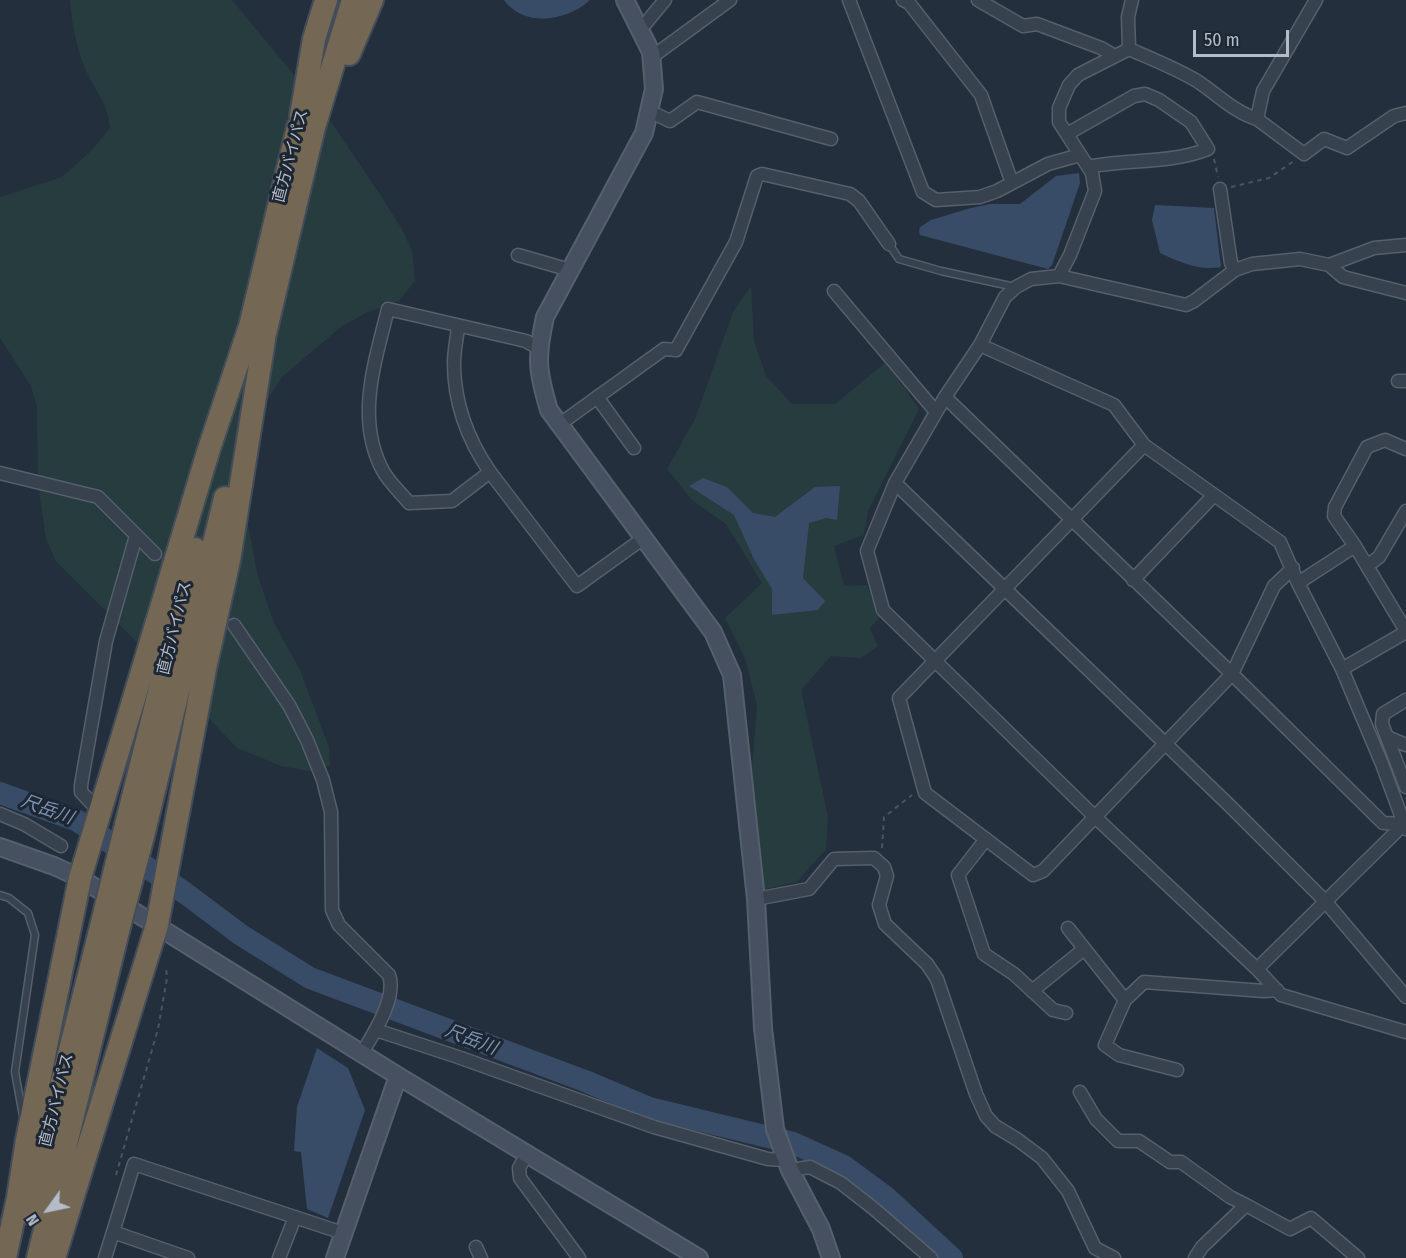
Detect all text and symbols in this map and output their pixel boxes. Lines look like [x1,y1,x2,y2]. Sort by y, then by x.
scale bar [1196,18,1292,56]
text: 50 m [1204,29,1240,51]
street label: 直方バイパス [269,107,313,205]
street label: 直方バイパス [154,579,196,677]
water label: 尺岳川 [18,791,76,829]
water label: 尺岳川 [442,1020,500,1060]
street label: 直方バイパス [36,1051,78,1149]
north arrow [18,1180,78,1240]
text: N [22,1211,43,1229]

